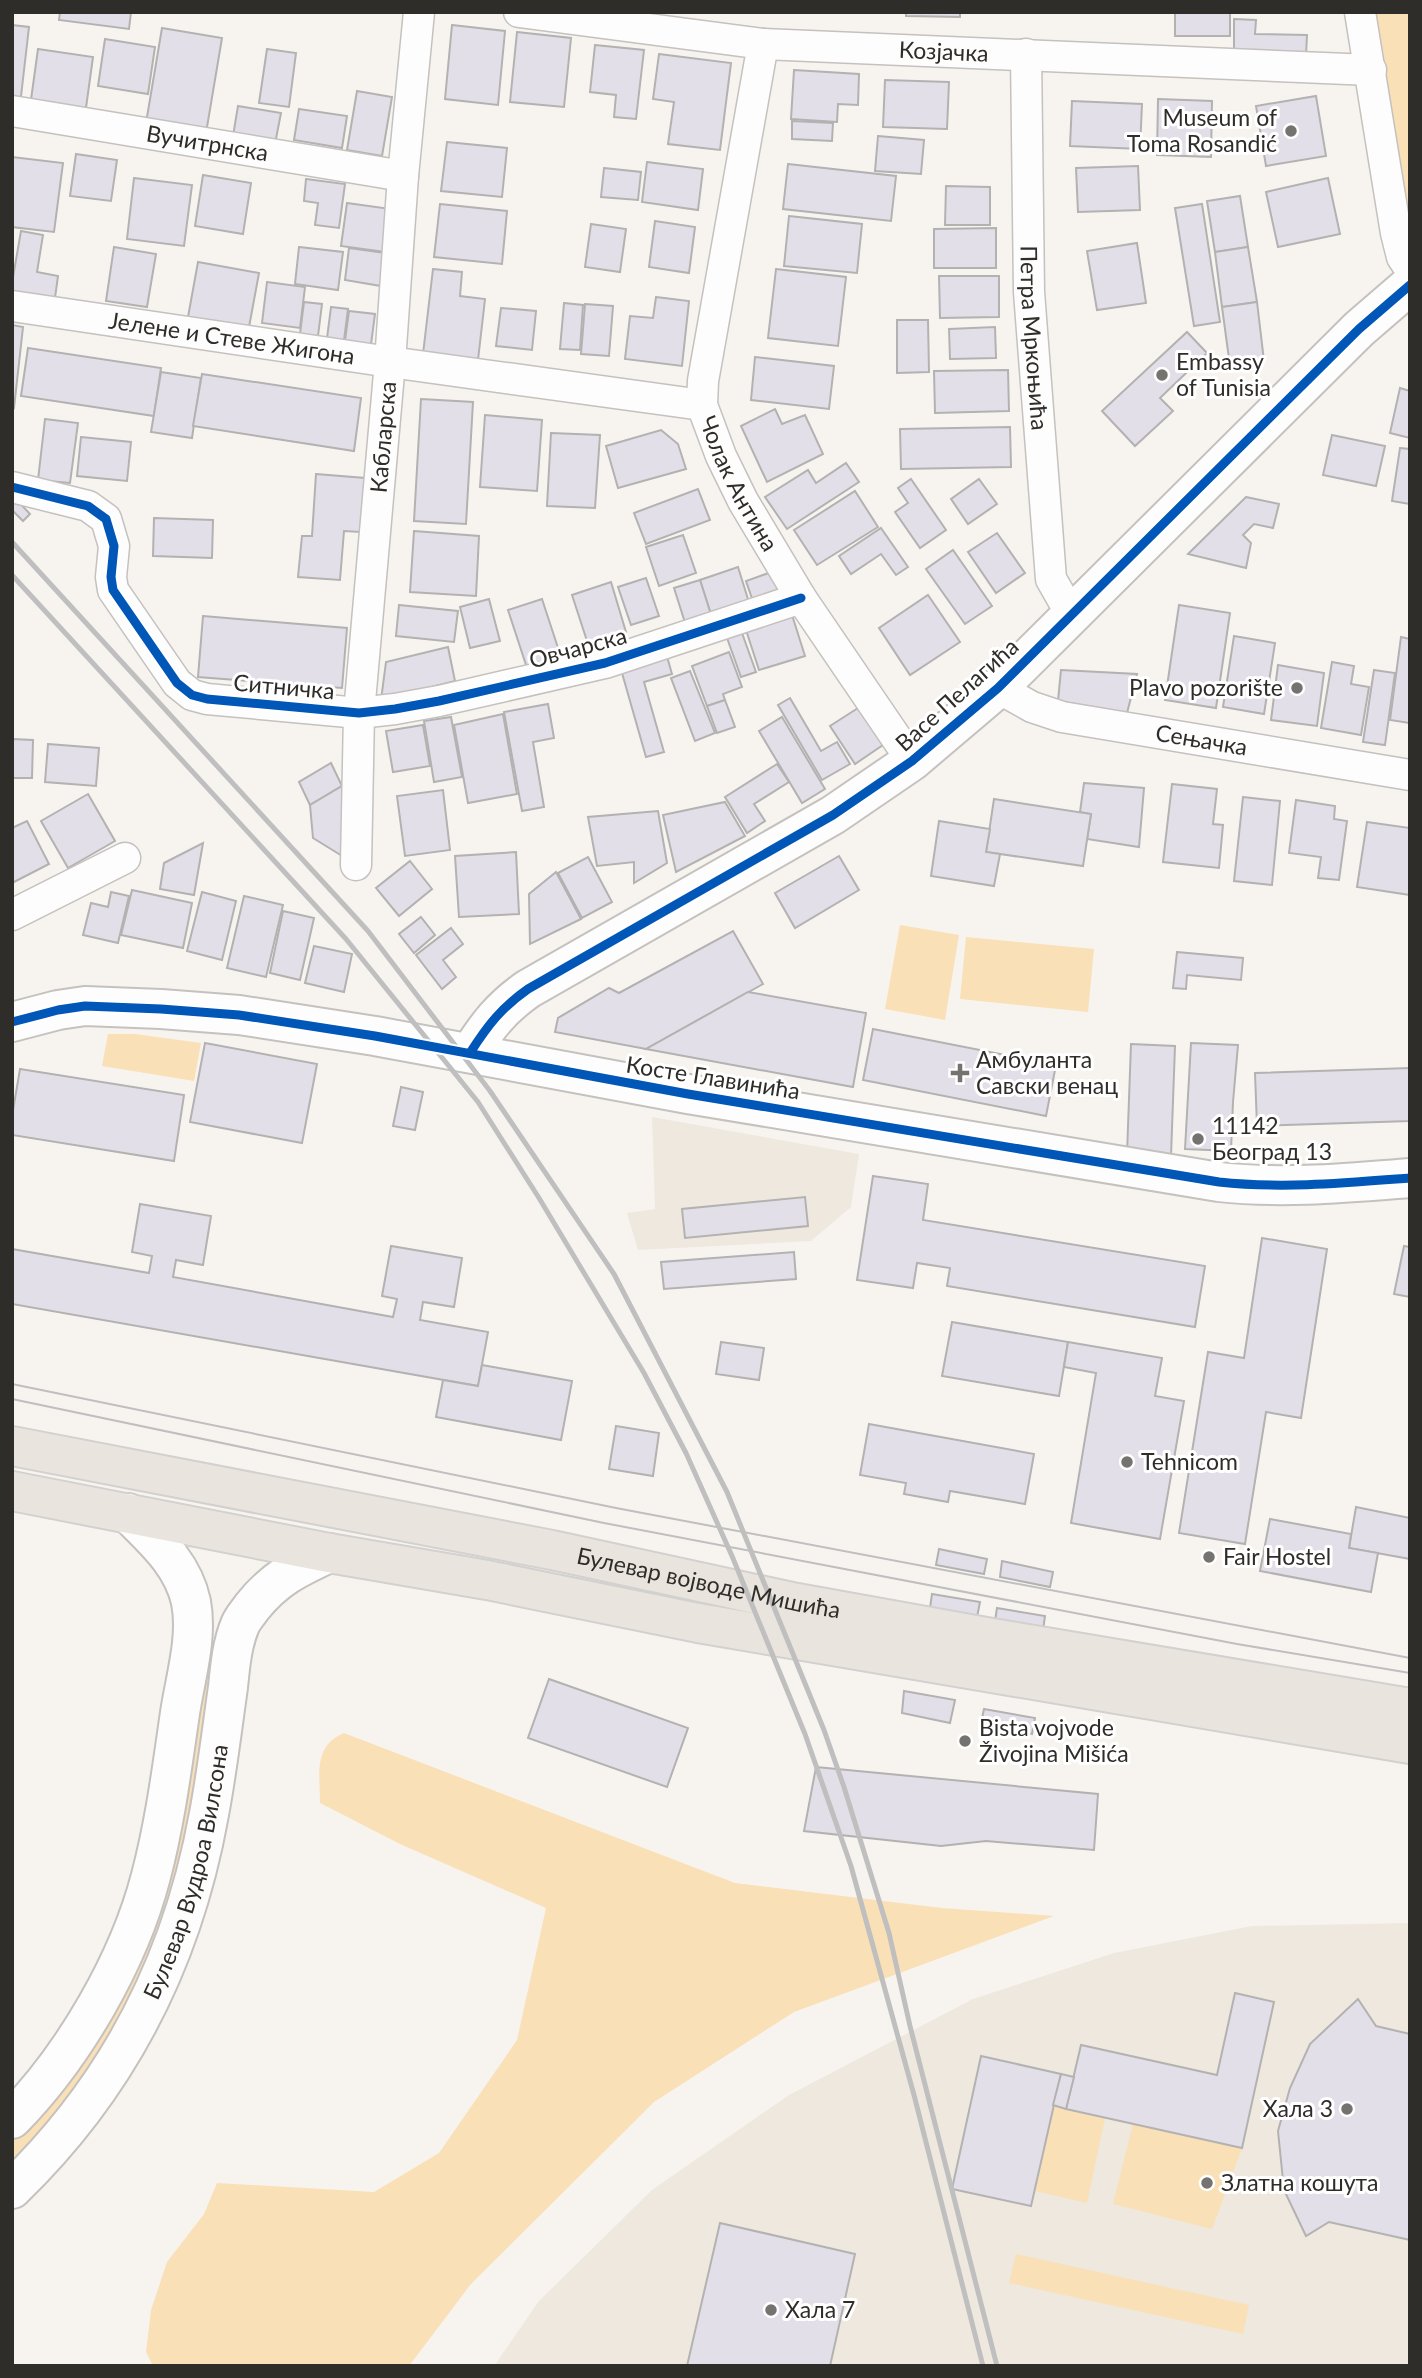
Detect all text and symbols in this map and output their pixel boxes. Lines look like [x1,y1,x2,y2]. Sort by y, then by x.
street label: Козјачка [898,35,989,67]
place label: Museum of Toma Rosandić [1127,103,1277,157]
street label: Вучитрнска [144,119,271,166]
marker: Museum of Toma Rosandić [1283,123,1299,139]
street label: Петра Мркоњића [1015,245,1055,431]
street label: Јелене и Стеве Жигона [107,306,357,370]
place label: Embassy of Tunisia [1176,347,1271,401]
marker: Embassy of Tunisia [1154,367,1170,383]
street label: Кабларска [364,380,401,494]
street label: Чолак Антина [694,412,785,556]
street label: Овчарска [526,621,630,674]
street label: Васе Пелагића [889,632,1023,757]
street label: Ситничка [232,668,336,704]
place label: Plavo pozorište [1129,673,1283,701]
marker: Plavo pozorište [1289,680,1305,696]
street label: Сењачка [1154,718,1250,761]
place label: Амбуланта Савски венац [976,1045,1118,1099]
street label: Косте Главинића [624,1049,802,1105]
marker: Амбуланта Савски венац [950,1063,970,1083]
place label: 11142 Београд 13 [1212,1111,1332,1165]
marker: 11142 Београд 13 [1190,1131,1206,1147]
place label: Tehnicom [1141,1447,1238,1475]
marker: Tehnicom [1119,1454,1135,1470]
street label: Булевар војводе Мишића [574,1541,843,1624]
place label: Fair Hostel [1223,1542,1331,1570]
marker: Fair Hostel [1201,1549,1217,1565]
place label: Bista vojvode Živojina Mišića [979,1713,1129,1767]
marker: Bista vojvode Živojina Mišića [957,1733,973,1749]
street label: Булевар Вудроа Вилсона [137,1742,233,2004]
place label: Хала 3 [1263,2094,1333,2122]
marker: Хала 3 [1339,2101,1355,2117]
place label: Златна кошута [1221,2168,1378,2196]
marker: Златна кошута [1199,2175,1215,2191]
place label: Хала 7 [785,2295,855,2323]
marker: Хала 7 [763,2302,779,2318]

